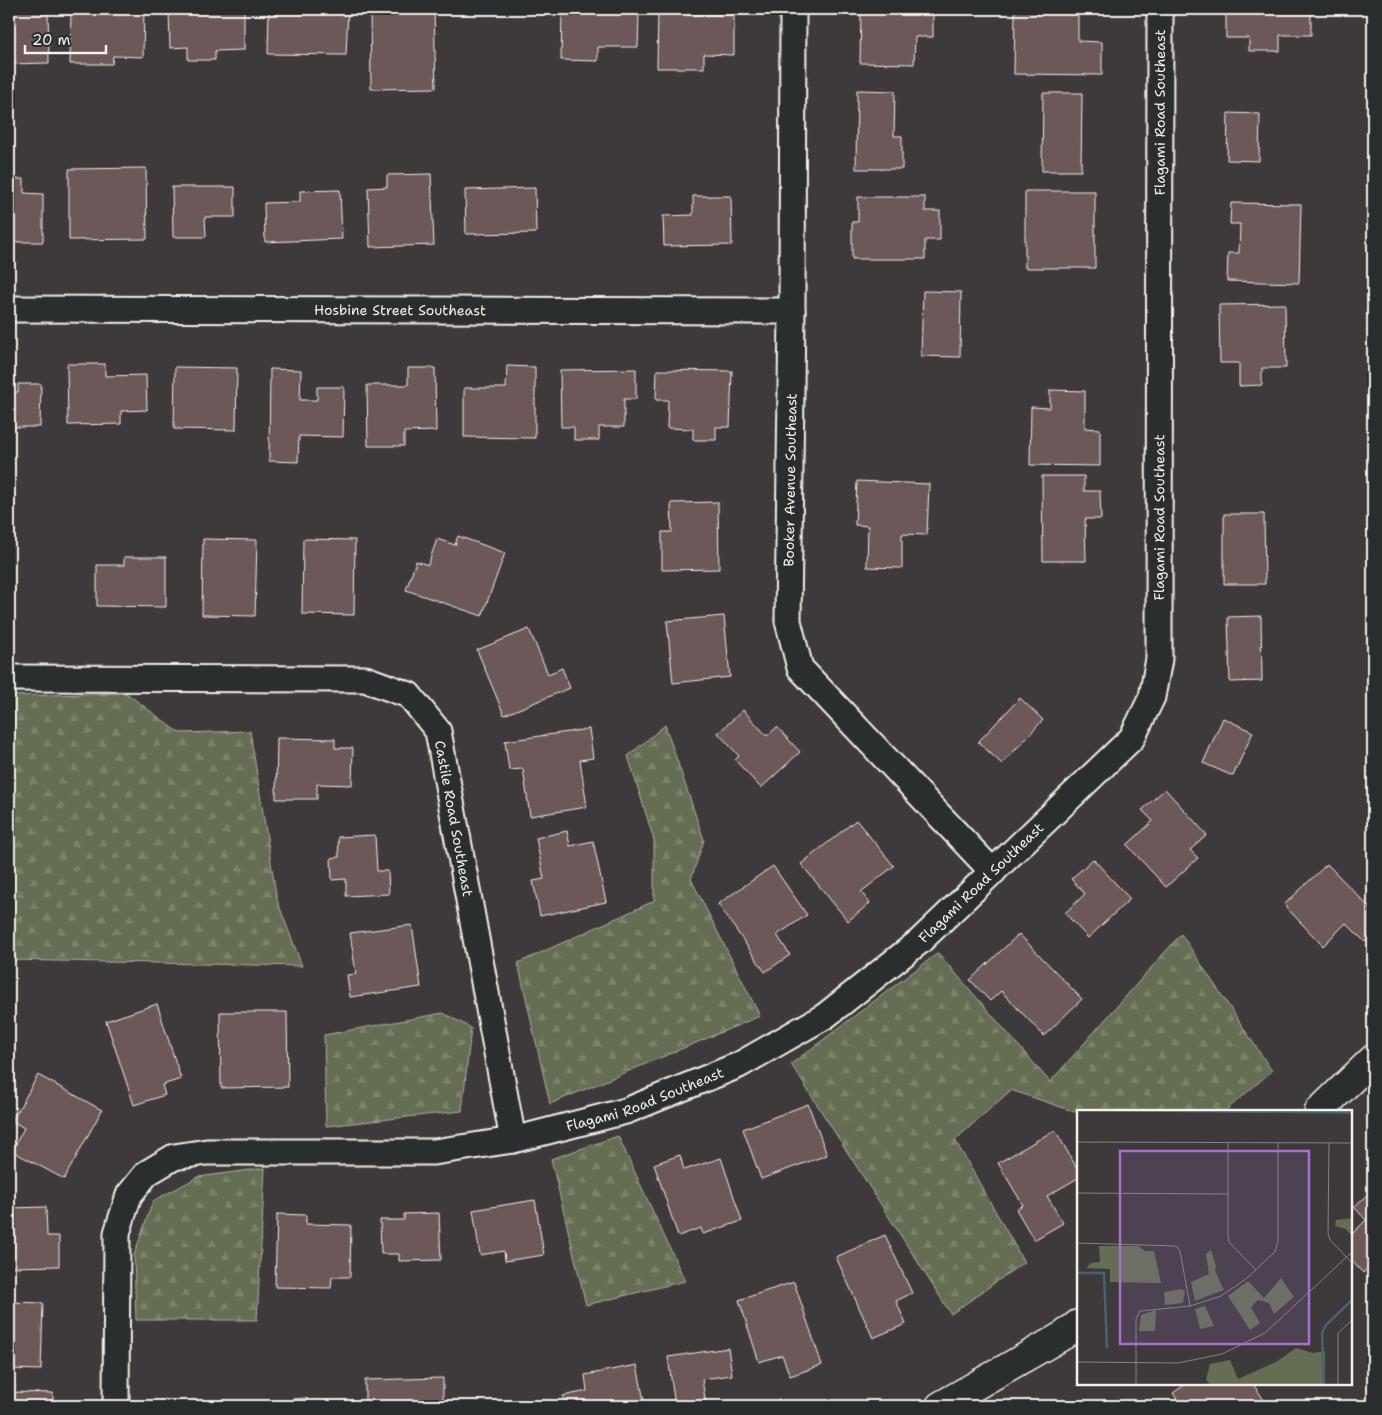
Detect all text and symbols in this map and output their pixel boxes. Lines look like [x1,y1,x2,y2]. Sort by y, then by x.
scale bar [25,22,106,54]
street label: Flagami Road Southeast [1151,29,1169,196]
text: 20 m [32,30,71,50]
street label: Hosbine Street Southeast [314,301,486,319]
street label: Booker Avenue Southeast [779,393,801,567]
street label: Flagami Road Southeast [1150,434,1168,601]
street label: Castile Road Southeast [431,739,477,898]
street label: Flagami Road Southeast [915,819,1047,947]
street label: Flagami Road Southeast [564,1063,726,1135]
inset map [1077,1110,1352,1385]

